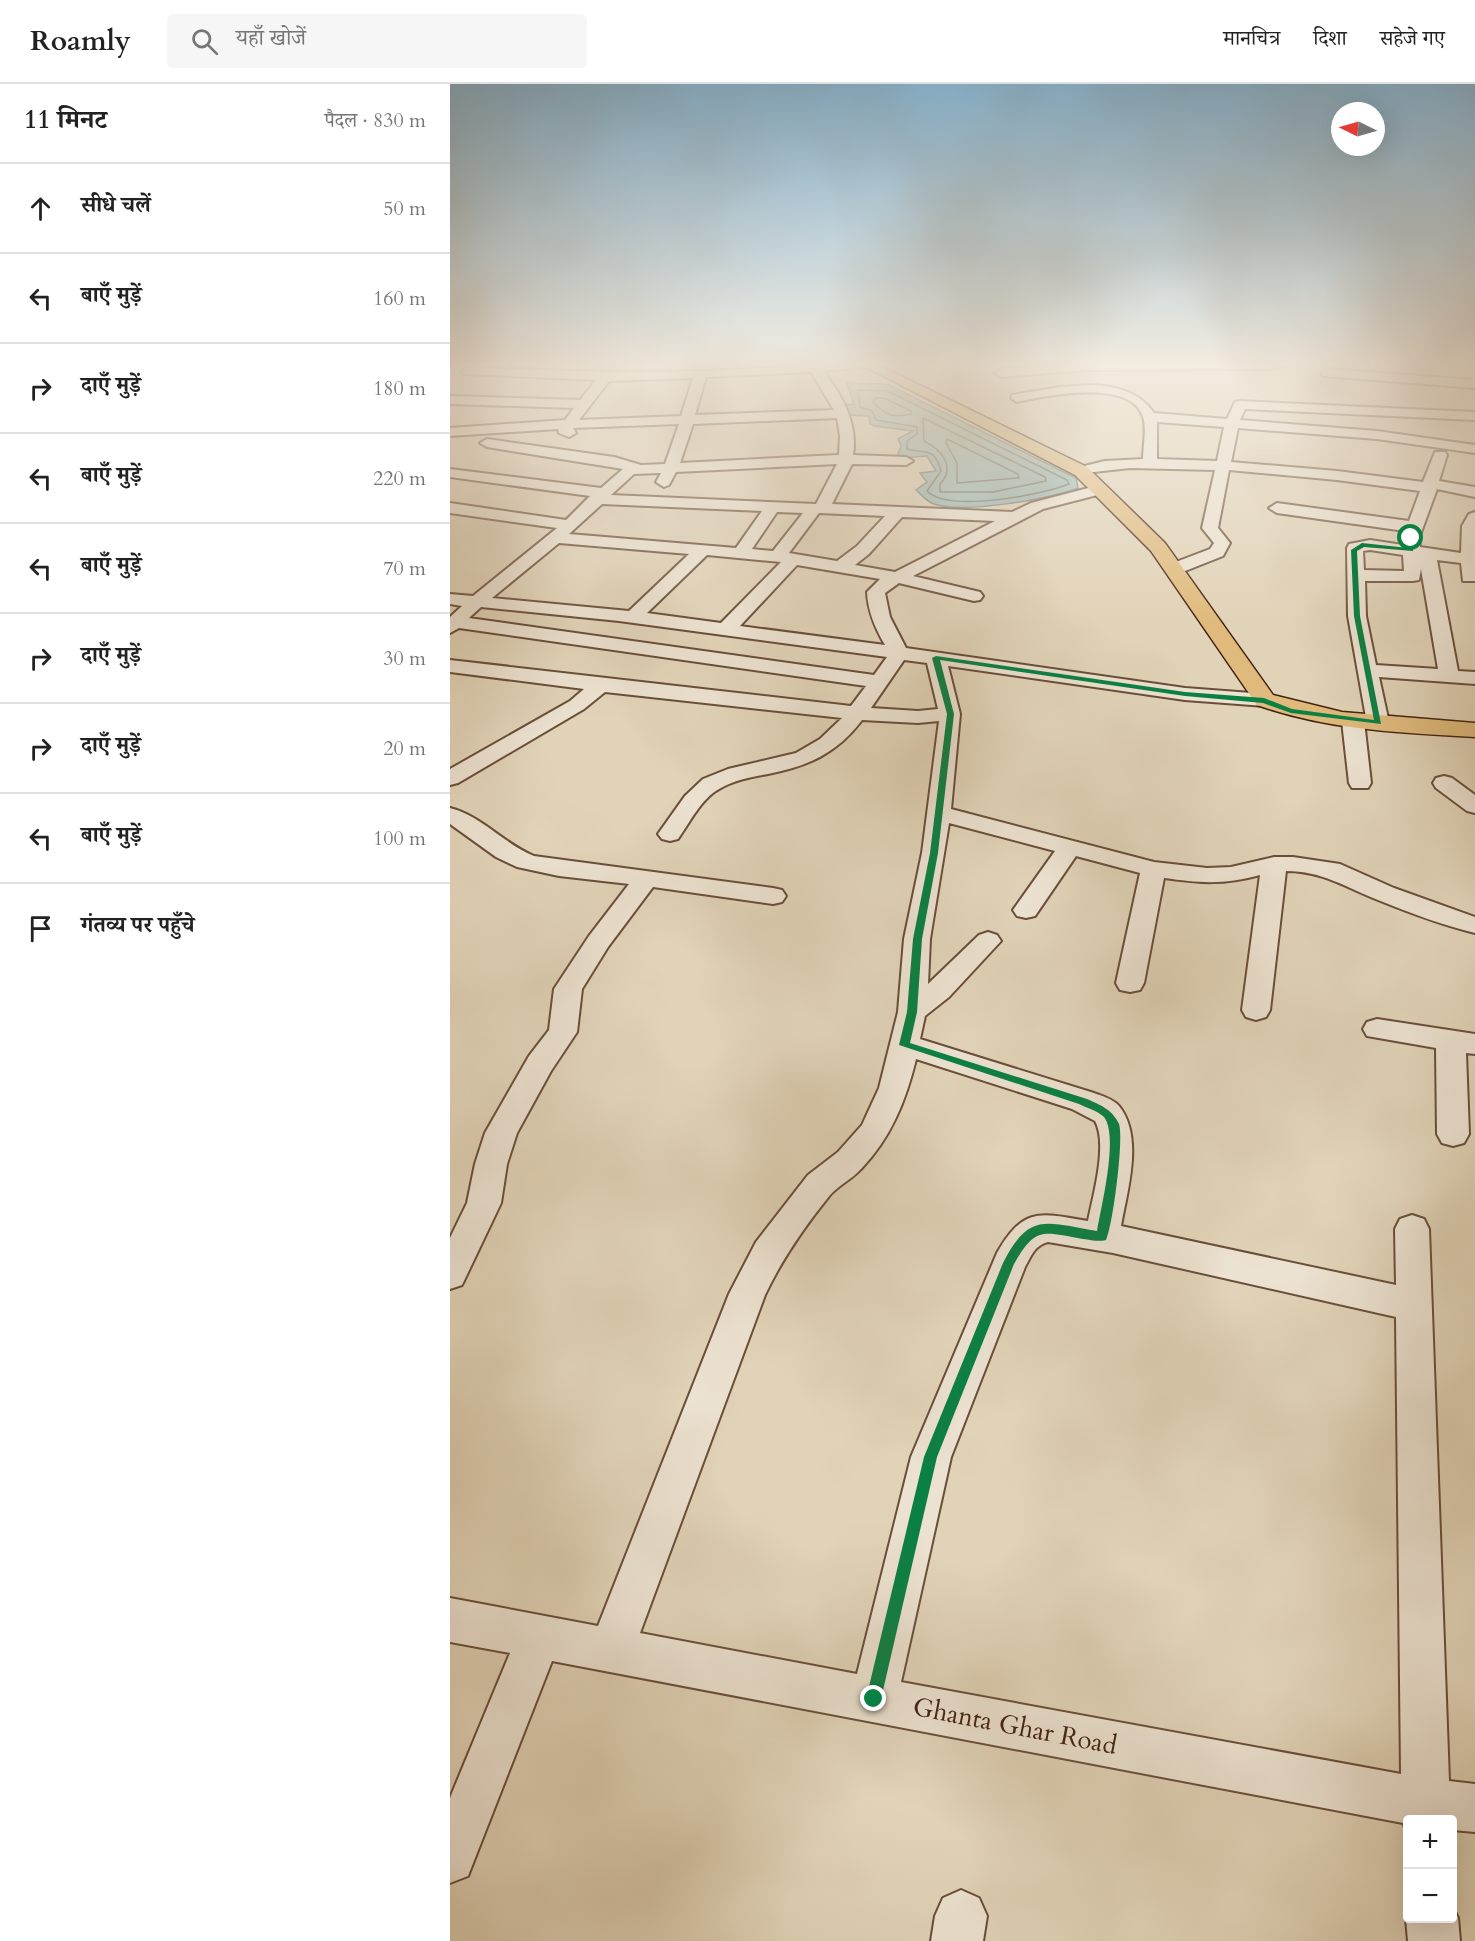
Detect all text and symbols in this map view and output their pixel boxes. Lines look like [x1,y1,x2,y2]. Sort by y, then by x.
search box [167,14,587,68]
text: Roamly [30,22,131,60]
text: यहाँ खोजें [236,23,306,53]
text: मानचित्र [1223,24,1280,53]
text: दिशा [1313,24,1347,53]
text: सहेजे गए [1380,24,1445,53]
icon: search [188,25,221,58]
text: 11 मिनट [24,102,107,137]
north arrow [1331,102,1385,156]
text: पैदल · 830 m [324,107,426,134]
text: सीधे चलें [81,190,151,220]
icon: ahead [24,192,57,225]
text: 50 m [383,195,426,222]
text: बाएँ मुड़ें [81,280,141,310]
icon: left [24,282,57,315]
text: 160 m [373,285,426,312]
text: दाएँ मुड़ें [81,370,141,400]
icon: right [24,372,57,405]
text: 180 m [373,375,426,402]
text: बाएँ मुड़ें [81,460,141,490]
icon: left [24,462,57,495]
text: 220 m [373,465,426,492]
route start [1397,524,1423,550]
text: बाएँ मुड़ें [81,550,141,580]
icon: left [24,552,57,585]
text: 70 m [383,555,426,582]
text: दाएँ मुड़ें [81,640,141,670]
icon: right [24,642,57,675]
text: 30 m [383,645,426,672]
text: दाएँ मुड़ें [81,730,141,760]
icon: right [24,732,57,765]
text: 20 m [383,735,426,762]
text: बाएँ मुड़ें [81,820,141,850]
icon: left [24,822,57,855]
text: 100 m [373,825,426,852]
text: गंतव्य पर पहुँचे [81,910,195,940]
icon: arrive [24,912,57,945]
route end [860,1685,886,1711]
street label: Ghanta Ghar Road [910,1689,1120,1763]
map controls [1403,1815,1457,1923]
button: + [1403,1815,1457,1869]
button: − [1403,1869,1457,1923]

